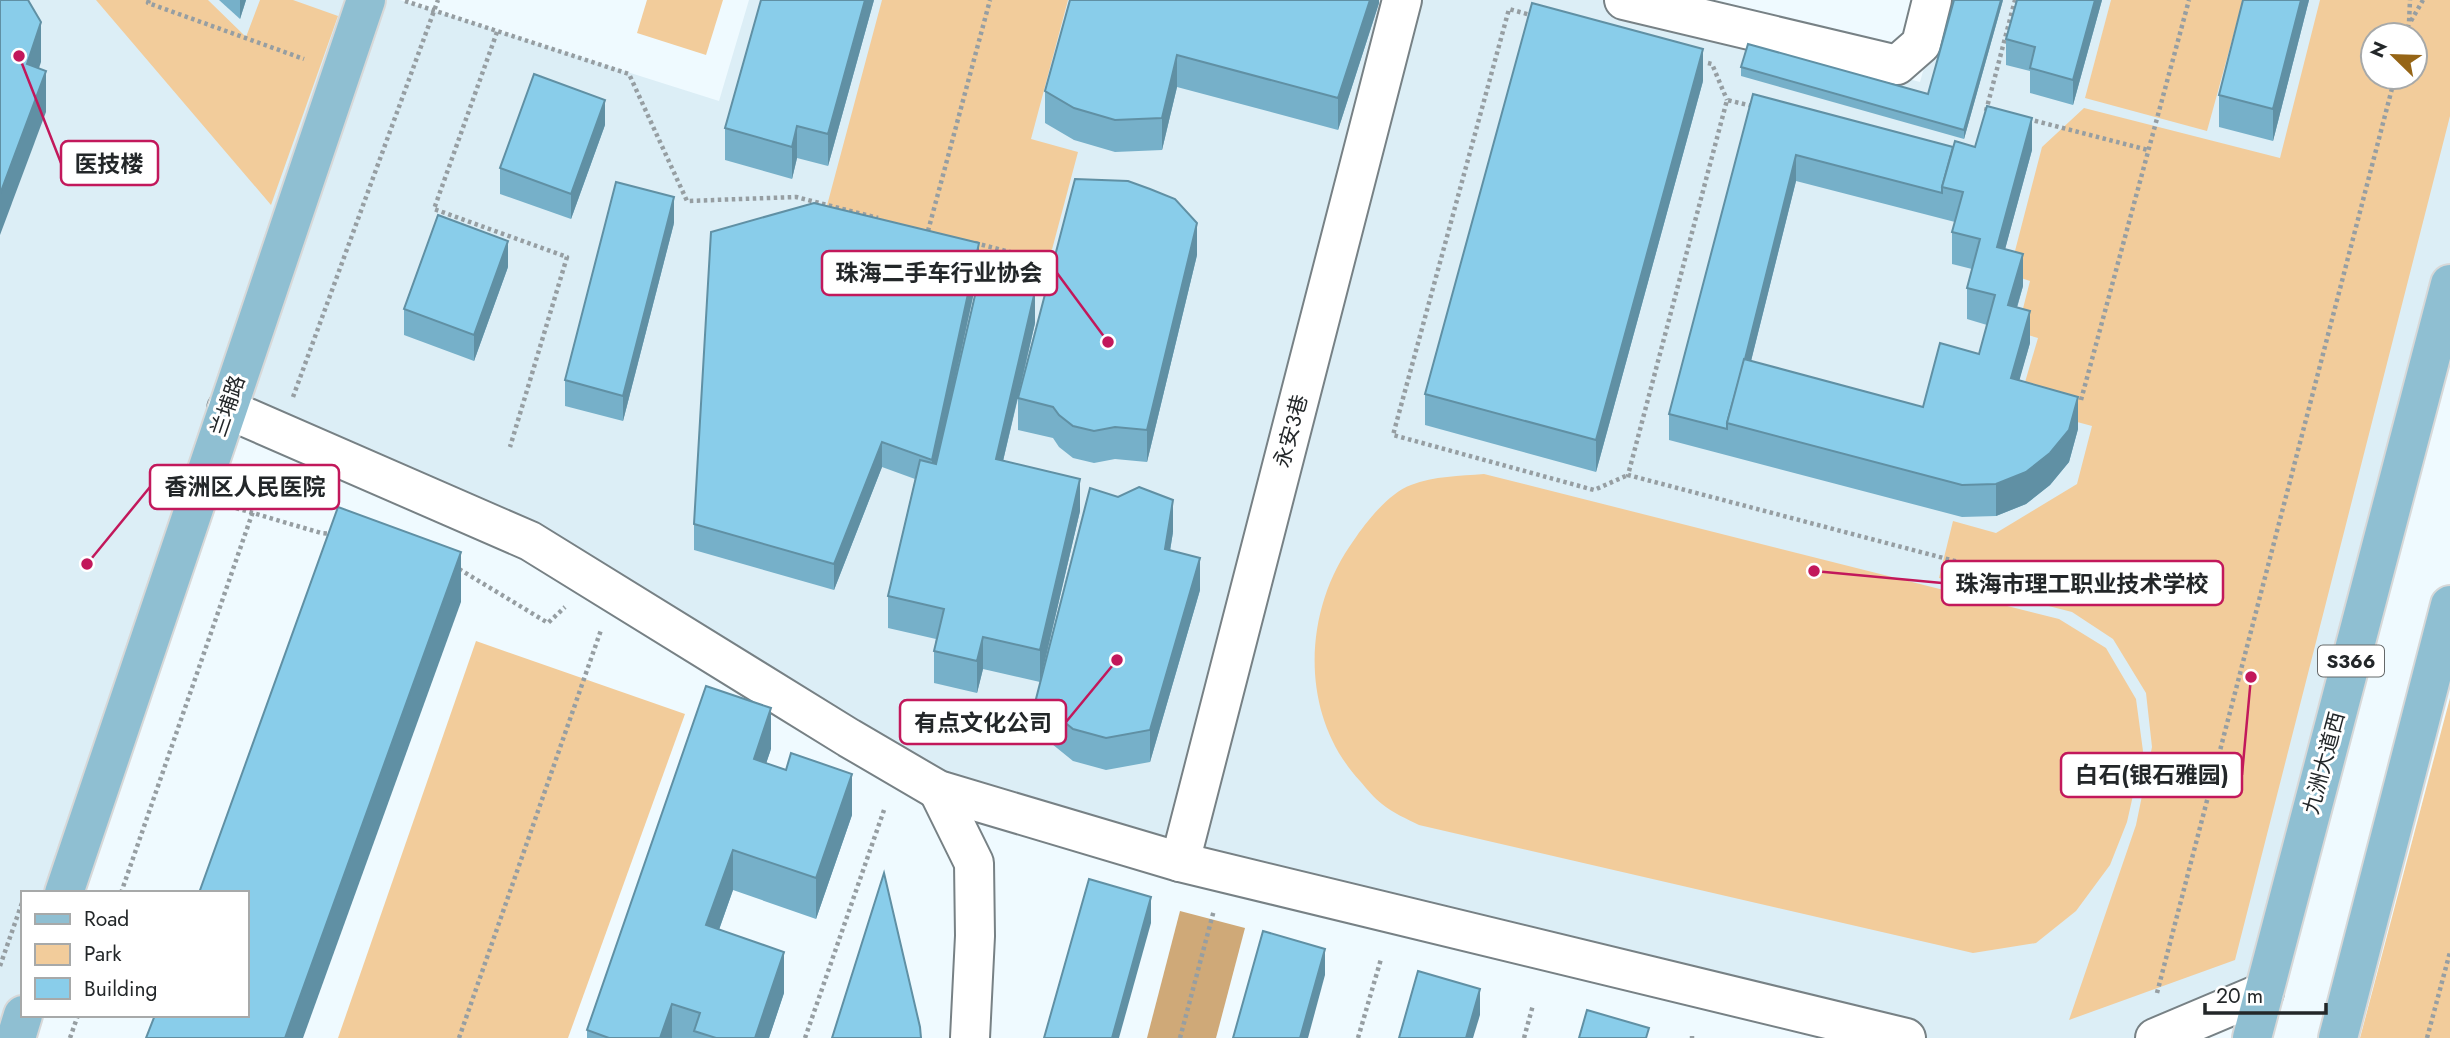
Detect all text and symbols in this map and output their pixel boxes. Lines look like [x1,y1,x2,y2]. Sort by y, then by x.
north arrow [2359,21,2429,91]
text: N [2363,37,2394,62]
callout: 医技楼 [61,141,158,185]
text: 医技楼 [75,147,144,181]
callout: 珠海二手车行业协会 [822,251,1057,295]
text: 珠海二手车行业协会 [836,256,1043,290]
street label: 兰埔路 [204,371,252,441]
street label: 永安3巷 [1267,391,1315,471]
callout: 香洲区人民医院 [150,465,339,509]
text: 香洲区人民医院 [165,470,326,504]
callout: 珠海市理工职业技术学校 [1942,561,2223,605]
text: 珠海市理工职业技术学校 [1956,567,2209,601]
road number: S366 [2318,646,2384,676]
callout: 有点文化公司 [900,700,1066,744]
text: 有点文化公司 [914,706,1052,740]
street label: 九洲大道西 [2296,708,2352,818]
callout: 白石(银石雅园) [2061,753,2242,797]
text: 白石(银石雅园) [2075,758,2229,792]
legend [21,891,248,1017]
text: Road [84,904,129,934]
text: Park [84,939,122,969]
scale bar [2205,972,2326,1016]
text: Building [84,974,157,1004]
text: 20 m [2216,981,2263,1011]

